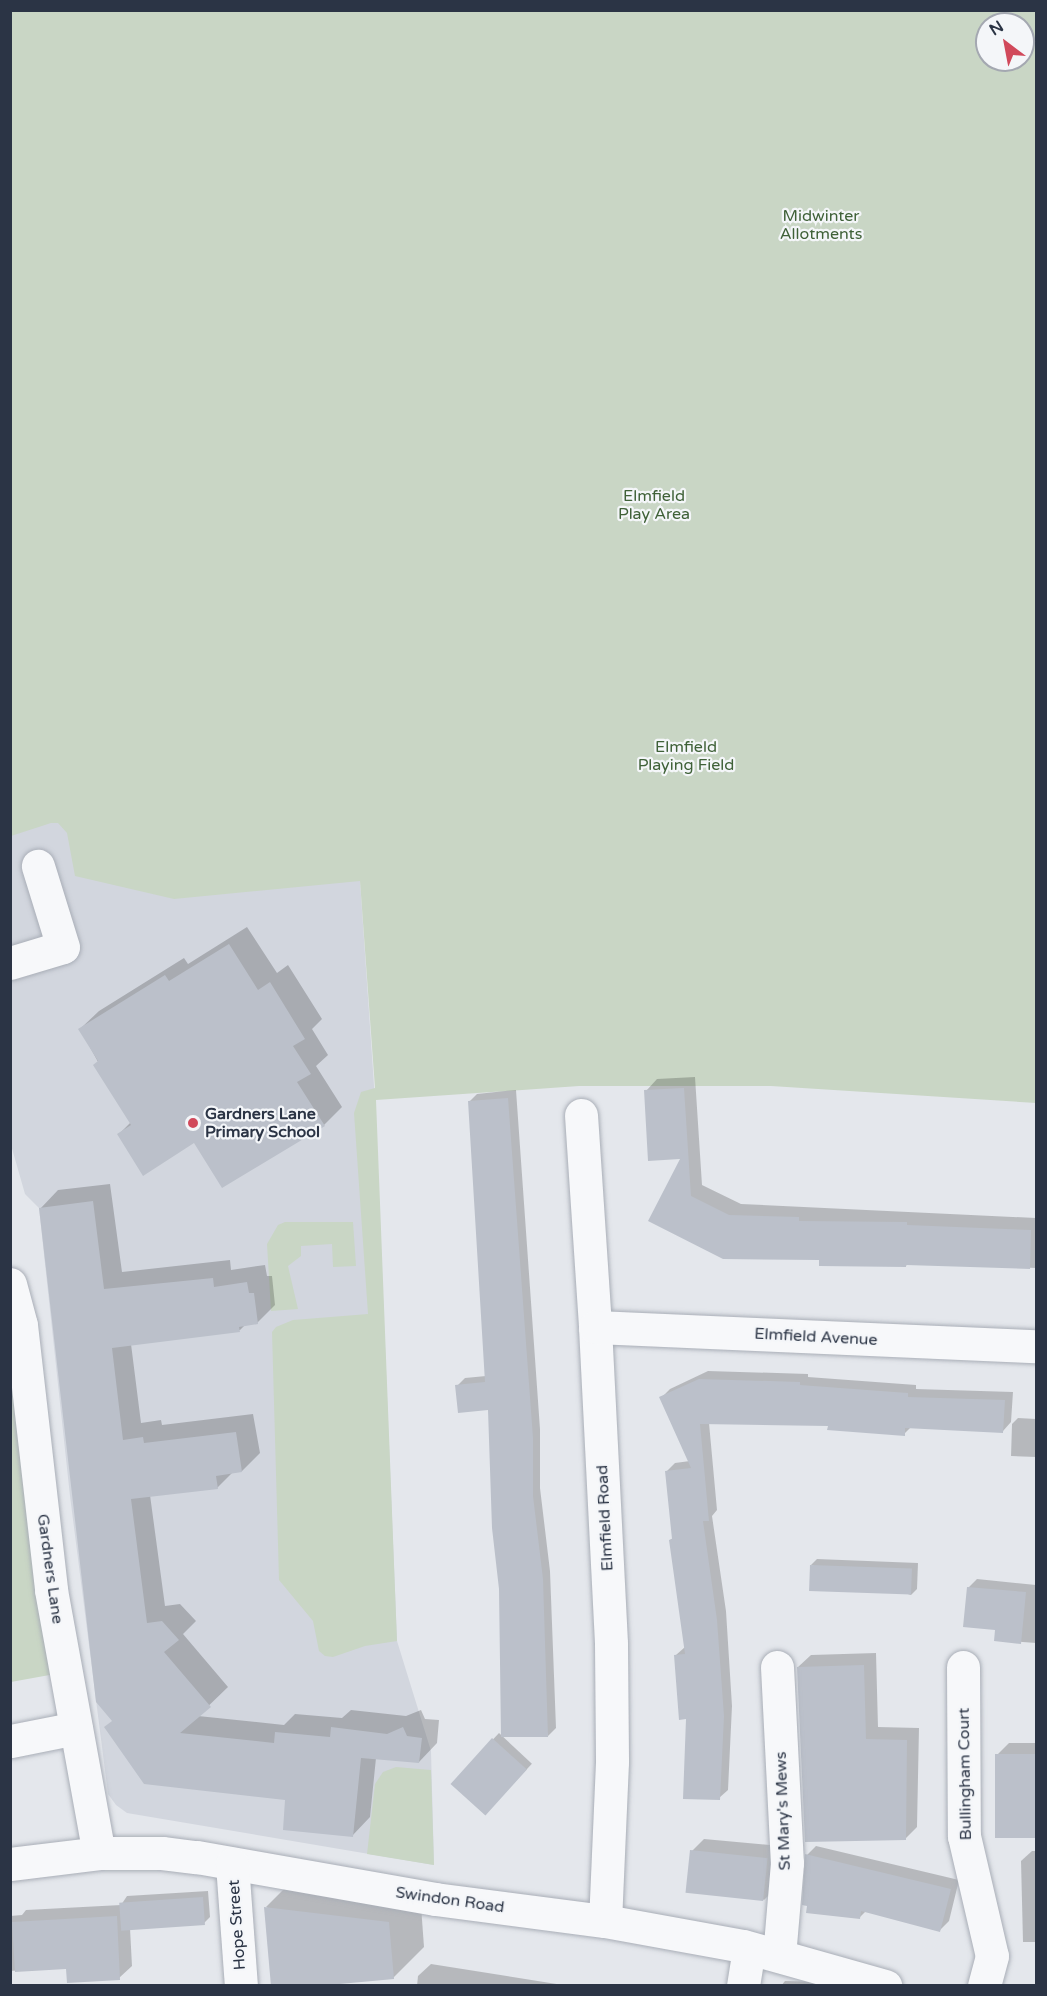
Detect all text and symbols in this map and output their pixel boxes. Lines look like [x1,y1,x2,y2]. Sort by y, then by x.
north arrow [975,12,1035,72]
text: N [986,17,1007,40]
park label: Midwinter Allotments [780,206,862,244]
park label: Elmfield Play Area [618,486,690,524]
park label: Elmfield Playing Field [638,737,734,775]
place label: Gardners Lane Primary School [205,1104,320,1142]
marker: Gardners Lane Primary School [186,1116,200,1130]
street label: Elmfield Avenue [754,1324,878,1350]
street label: Elmfield Road [593,1464,617,1572]
street label: Gardners Lane [33,1513,67,1625]
street label: Bullingham Court [954,1708,976,1840]
street label: St Mary's Mews [771,1751,795,1871]
street label: Hope Street [224,1879,250,1971]
street label: Swindon Road [394,1883,506,1917]

